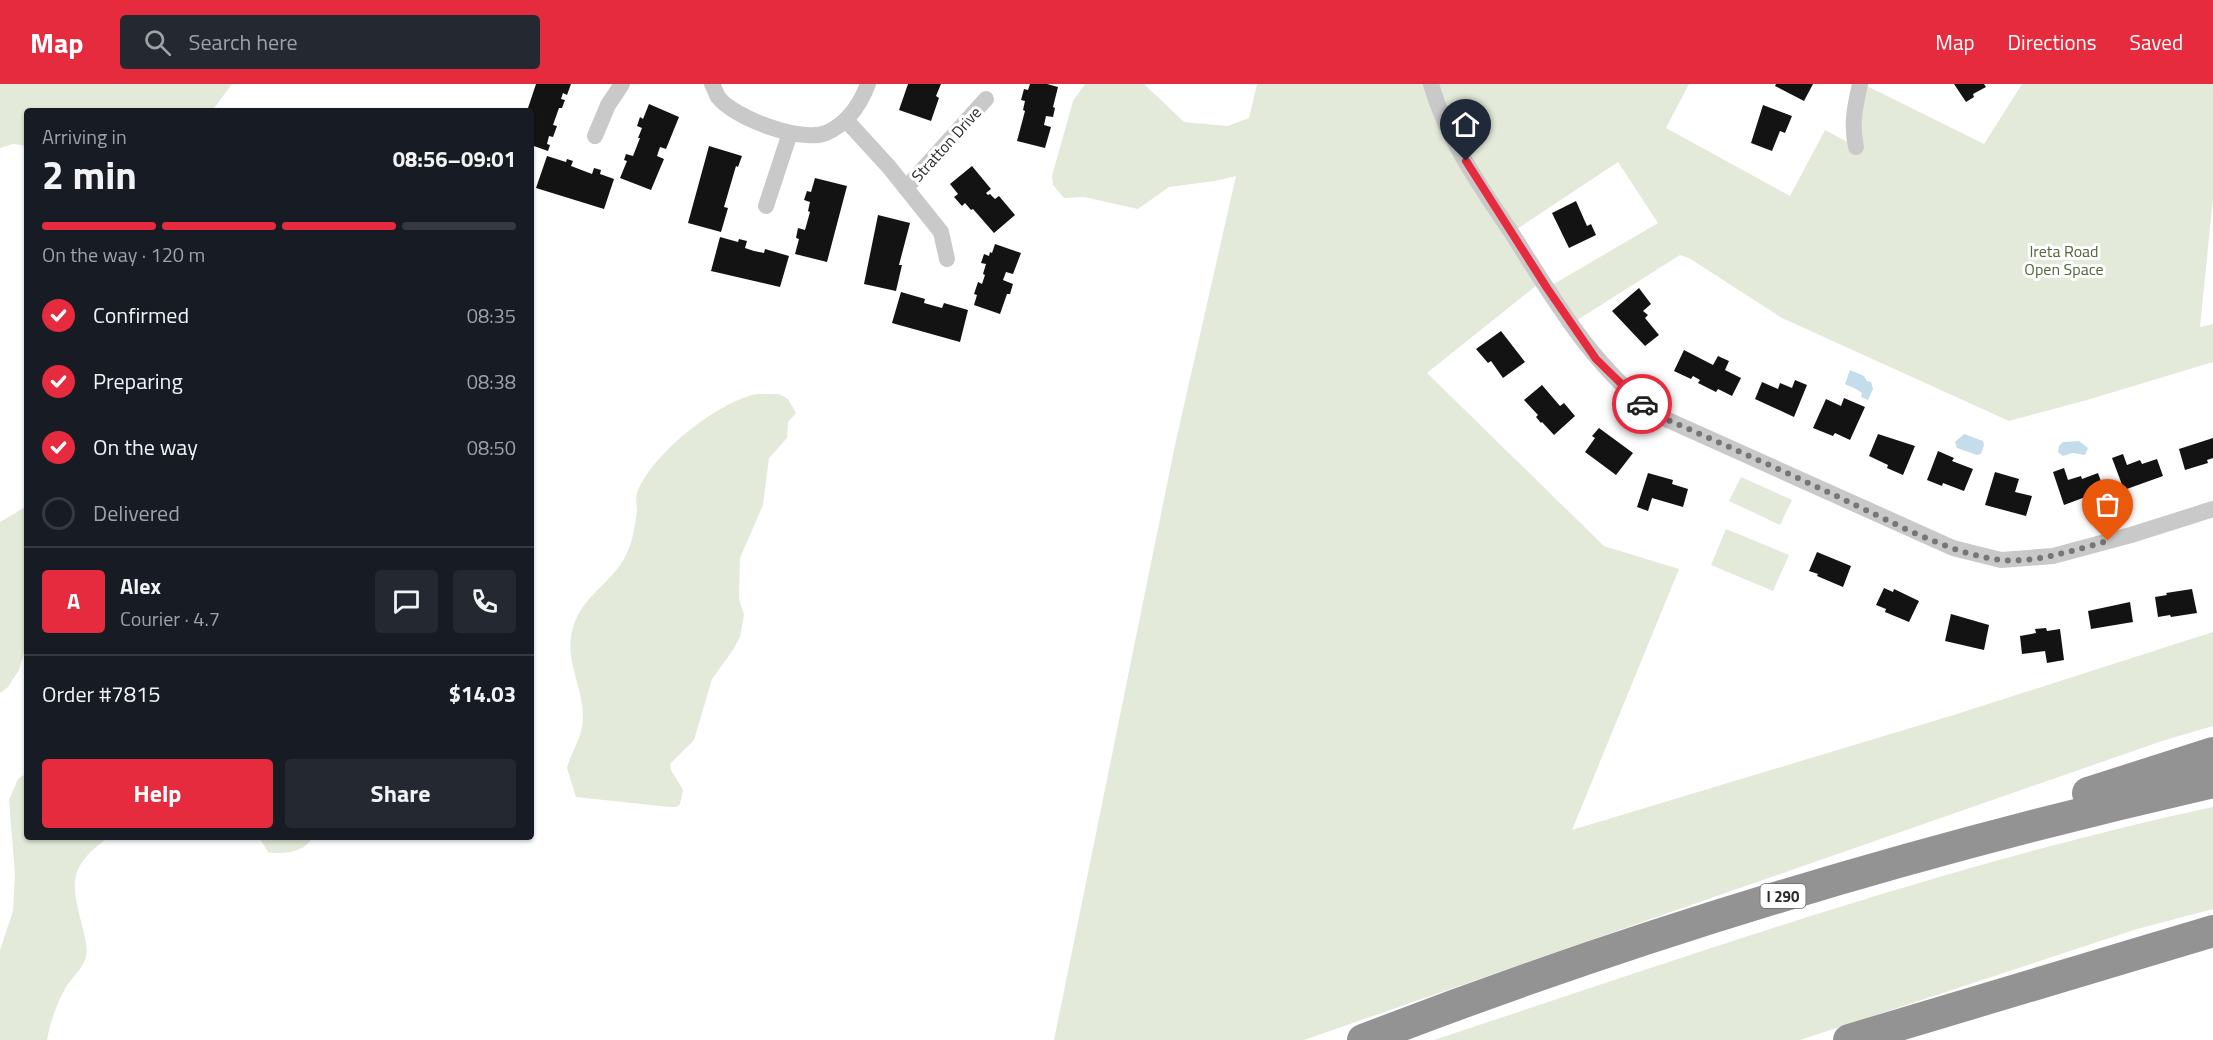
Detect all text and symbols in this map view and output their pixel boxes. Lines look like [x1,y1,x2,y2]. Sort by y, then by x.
search box [120,15,540,69]
text: Map [30,21,84,64]
text: Search here [189,25,298,59]
icon: search [141,26,174,59]
text: Map [1935,26,1975,58]
text: Directions [2008,26,2097,58]
text: Saved [2130,26,2183,58]
pin [1440,99,1491,161]
street label: Stratton Drive [905,101,987,187]
icon: home [1449,108,1482,141]
text: Arriving in [42,121,127,152]
text: 08:56–09:01 [393,142,516,176]
text: 2 min [42,145,137,204]
text: On the way · 120 m [42,239,205,270]
park label: Ireta Road Open Space [2024,239,2104,281]
text: Confirmed [93,298,189,332]
icon: check [42,299,75,332]
text: 08:35 [467,300,516,331]
text: Preparing [93,364,183,398]
icon: check [42,365,75,398]
text: 08:38 [467,366,516,397]
courier [1612,374,1672,434]
icon: car [1626,388,1659,421]
text: On the way [93,430,198,464]
icon: check [42,431,75,464]
text: 08:50 [467,432,516,463]
pin [2082,479,2133,541]
icon: bag [2091,488,2124,521]
text: Delivered [93,496,180,530]
text: Alex [120,569,161,603]
button: chat [375,570,438,633]
button: phone [453,570,516,633]
text: A [67,584,80,618]
text: Courier · 4.7 [120,603,220,634]
text: Order #7815 [42,677,161,711]
text: $14.03 [449,677,516,711]
button: Help [42,759,273,828]
button: Share [285,759,516,828]
road number: I 290 [1760,884,1806,908]

